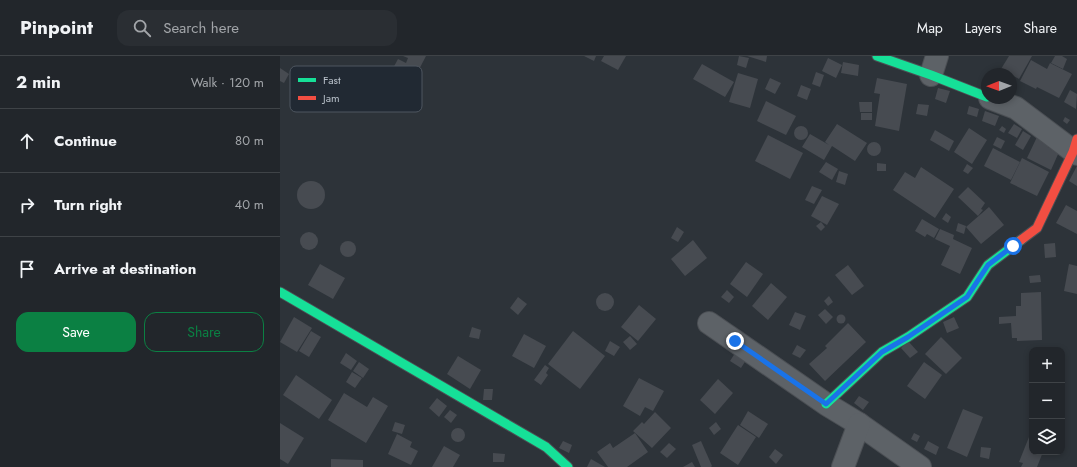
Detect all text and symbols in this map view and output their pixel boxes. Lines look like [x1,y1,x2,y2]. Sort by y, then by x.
search box [117,10,397,46]
text: Pinpoint [20,14,93,41]
icon: search [131,17,153,39]
text: Search here [163,17,239,39]
text: Map [917,18,943,38]
text: Layers [965,18,1001,38]
text: Share [1023,18,1057,38]
legend [290,66,422,112]
north arrow [981,68,1017,104]
text: 2 min [16,70,61,94]
text: Fast [323,72,341,88]
text: Walk · 120 m [191,73,264,92]
text: Jam [321,90,340,106]
icon: ahead [16,130,38,152]
text: Continue [54,130,117,152]
text: 80 m [235,131,264,150]
icon: right [16,194,38,216]
text: Turn right [54,194,122,216]
text: 40 m [235,195,264,214]
route start [1004,237,1022,255]
icon: arrive [16,258,38,280]
text: Arrive at destination [54,258,196,280]
button: Save [16,312,136,352]
button: Share [144,312,264,352]
route end [726,332,744,350]
map controls [1029,347,1065,455]
button: + [1029,347,1065,383]
button: − [1029,383,1065,419]
button: layers [1029,419,1065,455]

